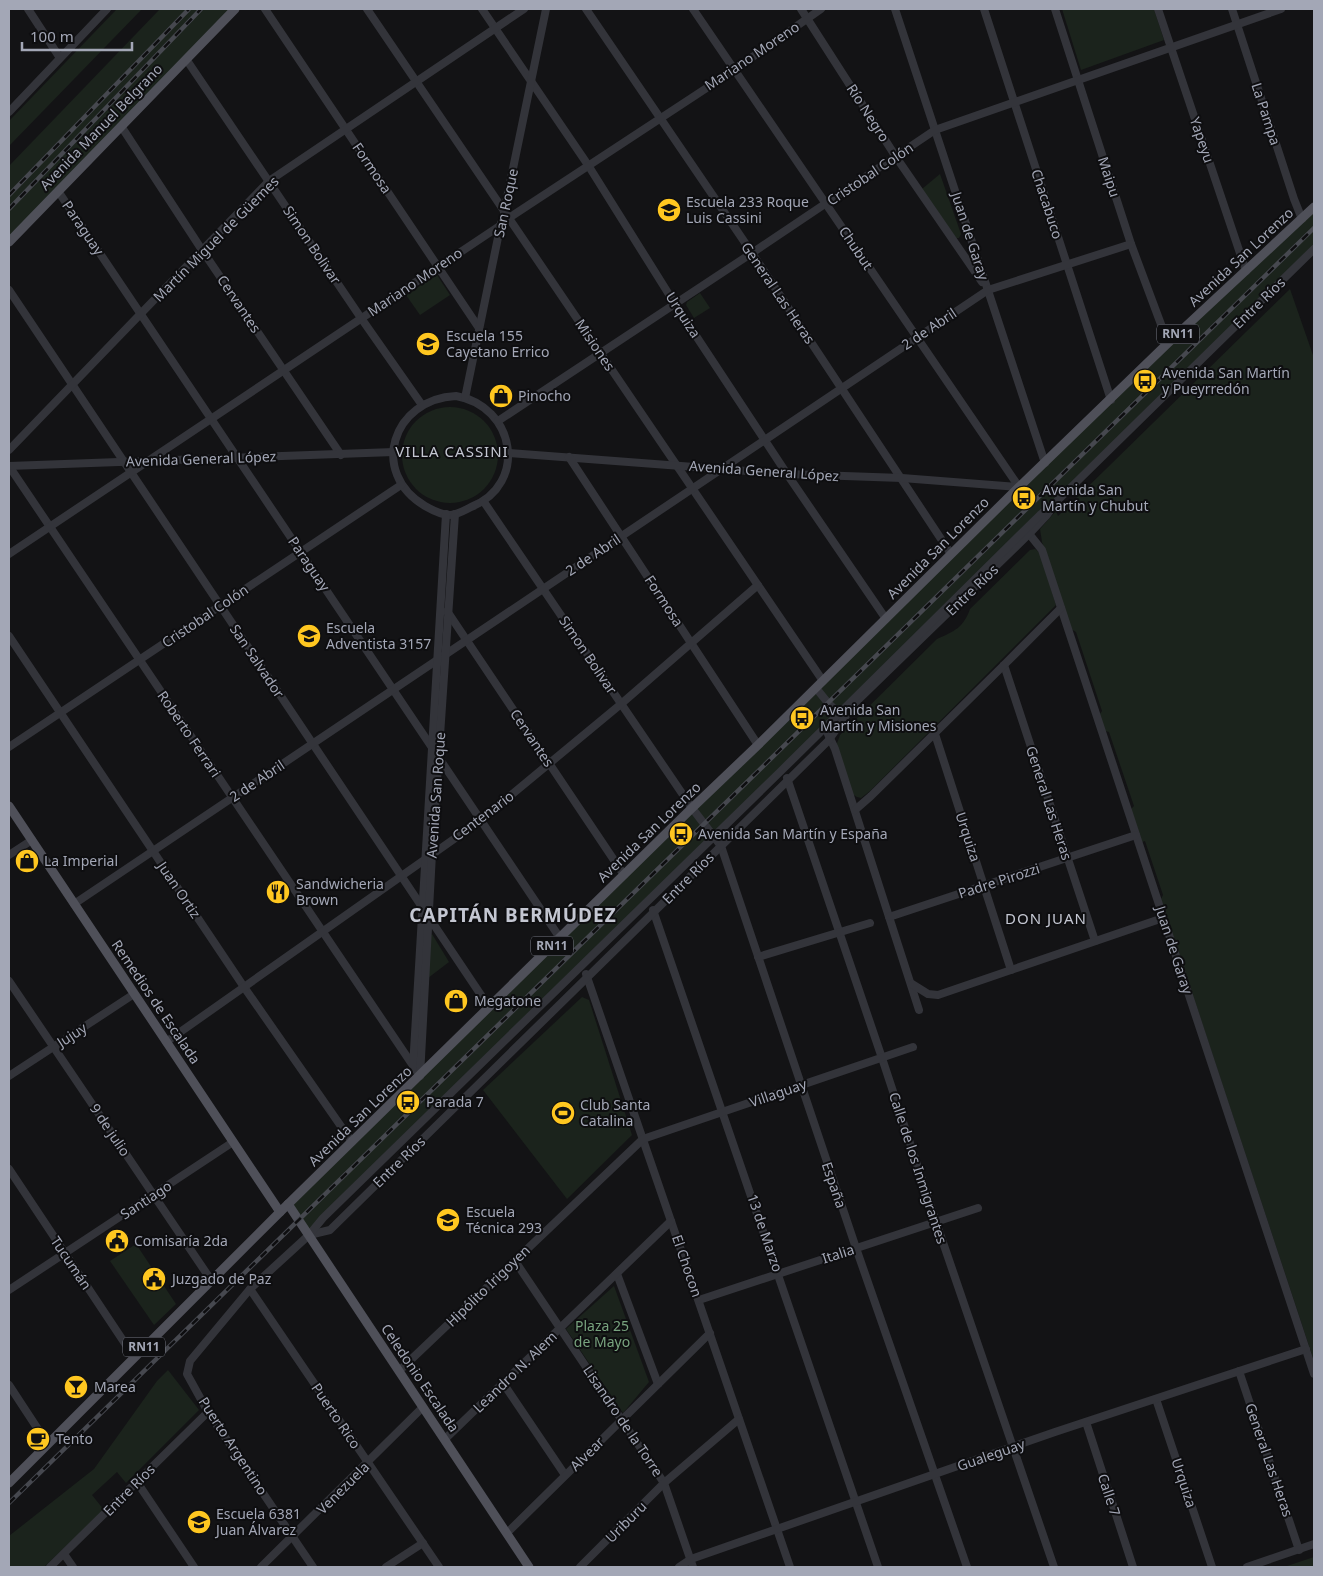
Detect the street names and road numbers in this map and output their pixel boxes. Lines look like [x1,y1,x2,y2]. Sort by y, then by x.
street label: Mariano Moreno [701,17,803,94]
street label: Avenida Manuel Belgrano [35,59,166,194]
street label: Río Negro [843,80,894,145]
street label: La Pampa [1247,80,1286,148]
street label: Yapeyu [1186,114,1219,165]
street label: Cristobal Colón [823,138,917,209]
street label: Formosa [348,139,396,197]
street label: Maipu [1094,154,1125,199]
street label: Chacabuco [1027,166,1068,241]
street label: San Roque [489,167,522,239]
street label: Martín Miguel de Güemes [149,171,283,306]
street label: Juan de Garay [947,188,994,283]
street label: Paraguay [58,197,109,259]
street label: Simon Bolivar [279,202,346,288]
street label: Avenida San Lorenzo [1184,203,1297,310]
street label: Chubut [835,222,878,273]
street label: General Las Heras [737,238,820,348]
street label: Mariano Moreno [364,243,466,320]
street label: Cervantes [213,271,266,337]
street label: Entre Ríos [1228,273,1289,332]
street label: Urquiza [662,288,705,341]
street label: 2 de Abril [898,303,960,354]
street label: Misiones [571,315,620,374]
road number: RN11 [1157,324,1199,344]
street label: Avenida General López [126,446,277,471]
street label: Avenida General López [688,456,840,485]
street label: Avenida San Lorenzo [882,492,993,603]
street label: 2 de Abril [562,529,624,580]
street label: Paraguay [284,533,335,595]
street label: Entre Ríos [941,560,1002,619]
street label: Formosa [641,571,688,630]
street label: Cristobal Colón [158,580,252,651]
street label: Simon Bolivar [555,612,622,698]
street label: San Salvador [226,620,289,701]
street label: Roberto Ferrari [153,687,225,781]
street label: Cervantes [506,705,559,771]
street label: Avenida San Roque [422,731,449,859]
street label: General Las Heras [1022,743,1077,863]
street label: 2 de Abril [226,755,288,806]
street label: Avenida San Lorenzo [593,777,705,886]
street label: Centenario [448,786,517,845]
street label: Urquiza [952,810,985,864]
street label: Entre Ríos [658,847,718,908]
street label: Juan Ortiz [152,856,206,922]
street label: Padre Pirozzi [956,858,1042,903]
street label: Juan de Garay [1151,902,1198,997]
street label: Remedios de Escalada [108,936,205,1067]
road number: RN11 [531,936,573,956]
street label: Jujuy [52,1017,91,1052]
street label: Avenida San Lorenzo [304,1061,416,1170]
street label: Villaguay [747,1074,810,1111]
street label: Calle de los Inmigrantes [885,1090,952,1246]
street label: 9 de julio [86,1100,135,1160]
street label: Entre Ríos [368,1132,429,1191]
street label: España [818,1159,851,1210]
street label: Santiago [116,1176,175,1223]
street label: 13 de Marzo [743,1191,788,1274]
street label: Tucumán [47,1232,96,1293]
street label: El Chocon [668,1232,707,1300]
street label: Italia [819,1239,856,1268]
street label: Hipólito Irigoyen [441,1241,534,1331]
street label: Celedonio Escalada [377,1320,464,1436]
street label: Leandro N. Alem [469,1327,561,1417]
road number: RN11 [123,1338,165,1356]
street label: Lisandro de la Torre [579,1361,668,1480]
street label: Puerto Rico [307,1379,365,1452]
street label: Puerto Argentino [195,1393,272,1498]
street label: General Las Heras [1241,1400,1298,1520]
street label: Alvear [565,1432,608,1475]
street label: Gualeguay [954,1434,1028,1475]
street label: Urquiza [1168,1456,1201,1510]
street label: Venezuela [312,1457,373,1518]
street label: Entre Ríos [99,1459,159,1520]
street label: Calle 7 [1094,1471,1125,1518]
street label: Uriburu [601,1497,651,1547]

